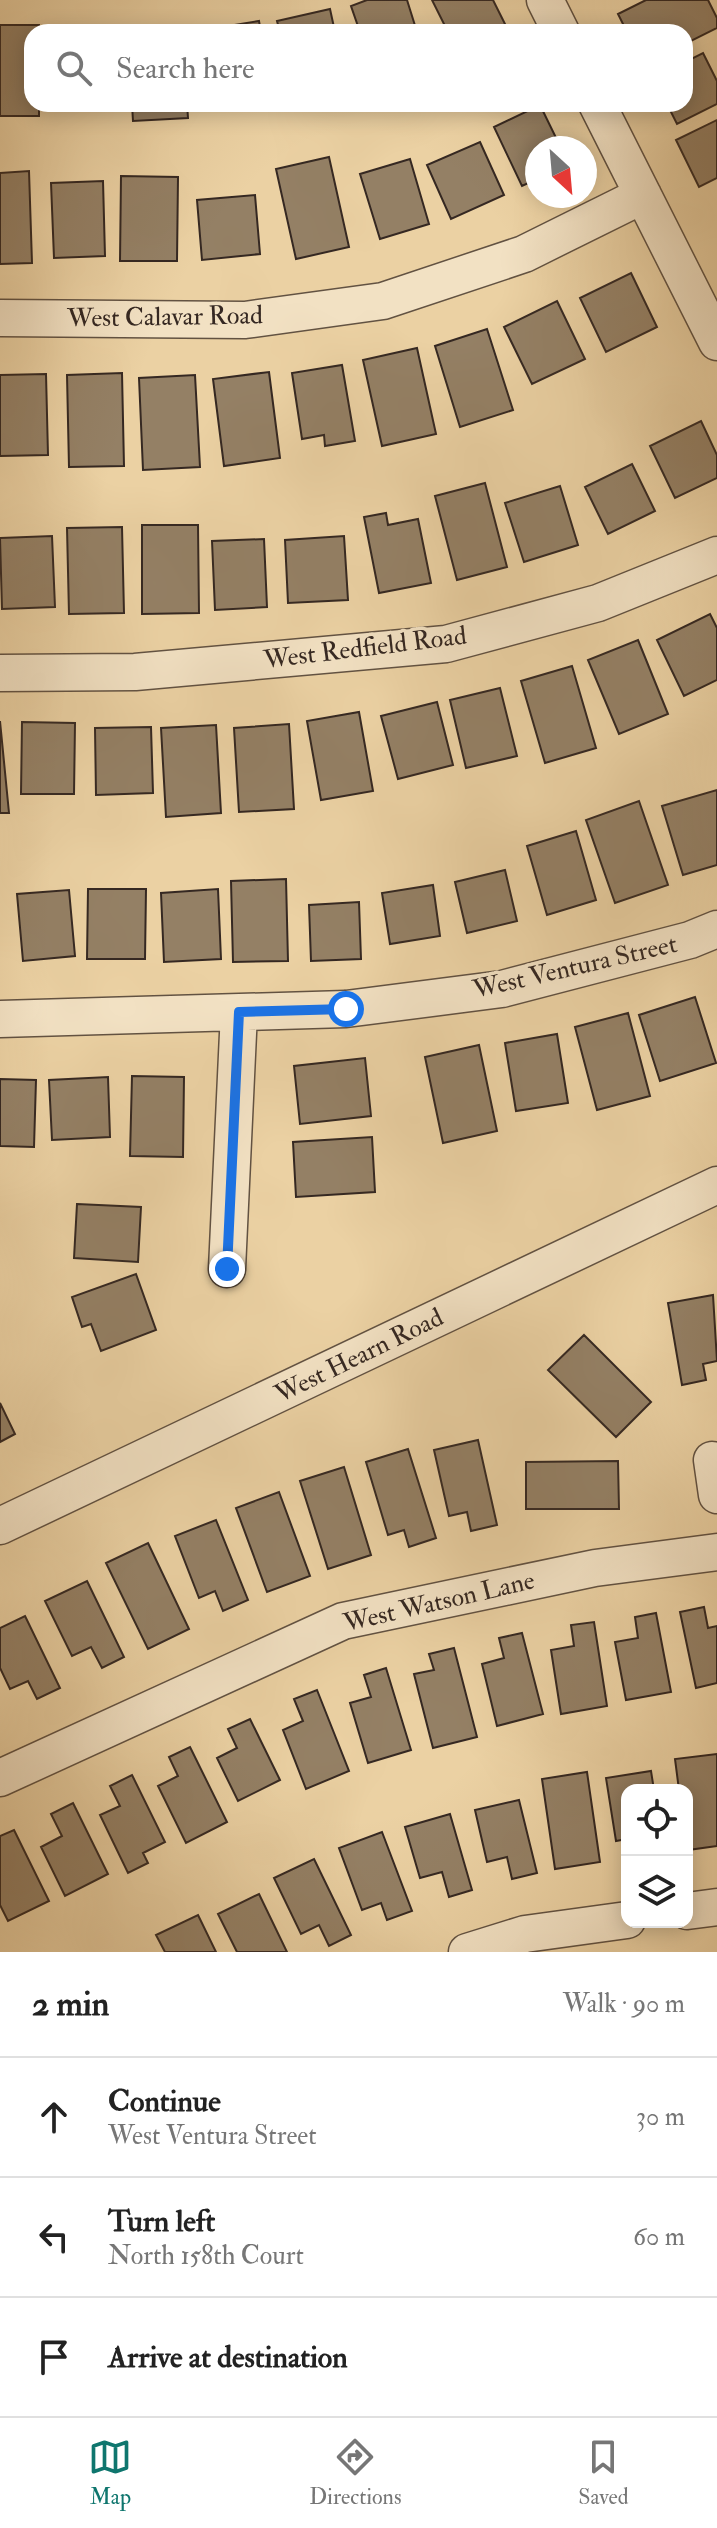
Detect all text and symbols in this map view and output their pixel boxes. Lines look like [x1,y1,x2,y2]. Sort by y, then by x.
search box [24,24,693,112]
icon: search [52,46,96,90]
text: Search here [116,50,255,87]
north arrow [525,136,597,208]
street label: West Calavar Road [66,299,263,335]
street label: West Redfield Road [261,620,469,676]
street label: West Ventura Street [469,928,680,1006]
route start [328,991,364,1027]
route end [209,1251,245,1287]
street label: West Hearn Road [269,1301,449,1411]
street label: West Watson Lane [339,1564,538,1640]
map controls [621,1784,693,1928]
button: locate [621,1784,693,1856]
button: layers [621,1856,693,1928]
text: 2 min [32,1983,109,2026]
text: Walk · 90 m [563,1988,685,2020]
text: Continue [108,2083,221,2120]
icon: ahead [32,2095,76,2139]
text: 30 m [636,2101,685,2133]
text: West Ventura Street [108,2120,317,2152]
text: Turn left [108,2203,215,2240]
icon: left [32,2215,76,2259]
text: 60 m [633,2221,685,2253]
text: North 158th Court [108,2240,304,2272]
icon: arrive [32,2335,76,2379]
text: Arrive at destination [108,2339,348,2376]
tab: Map [88,2435,132,2511]
tab: Directions [309,2435,402,2511]
tab: Saved [578,2435,629,2511]

